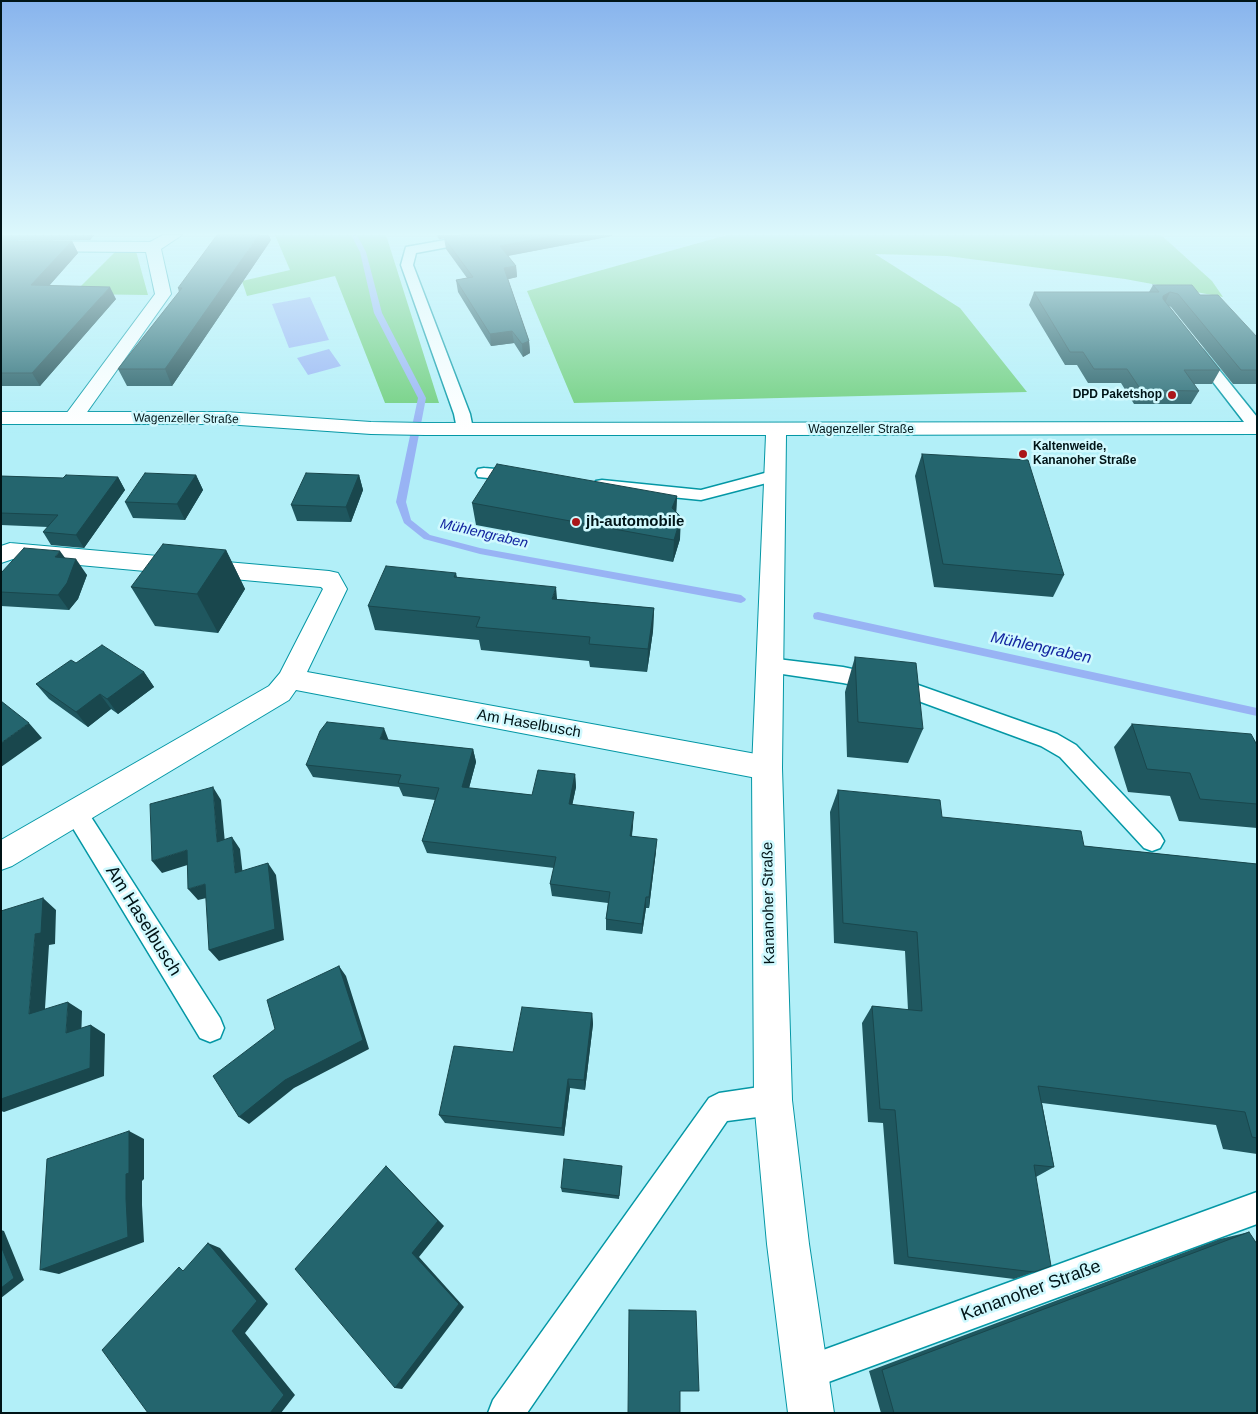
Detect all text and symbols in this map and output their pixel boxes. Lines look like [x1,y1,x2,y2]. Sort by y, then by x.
place label: DPD Paketshop [1073,388,1162,402]
marker: DPD Paketshop [1166,389,1178,401]
street label: Wagenzeller Straße [133,411,239,427]
street label: Wagenzeller Straße [808,423,914,437]
place label: Kaltenweide, Kananoher Straße [1033,440,1136,468]
marker: Kaltenweide, Kananoher Straße [1017,448,1029,460]
place label: jh-automobile [586,513,684,531]
water label: Mühlengraben [439,516,529,552]
marker: jh-automobile [570,516,582,528]
water label: Mühlengraben [989,628,1093,668]
street label: Am Haselbusch [476,706,582,742]
street label: Kananoher Straße [759,842,779,964]
street label: Am Haselbusch [100,862,186,980]
street label: Kananoher Straße [958,1256,1104,1326]

